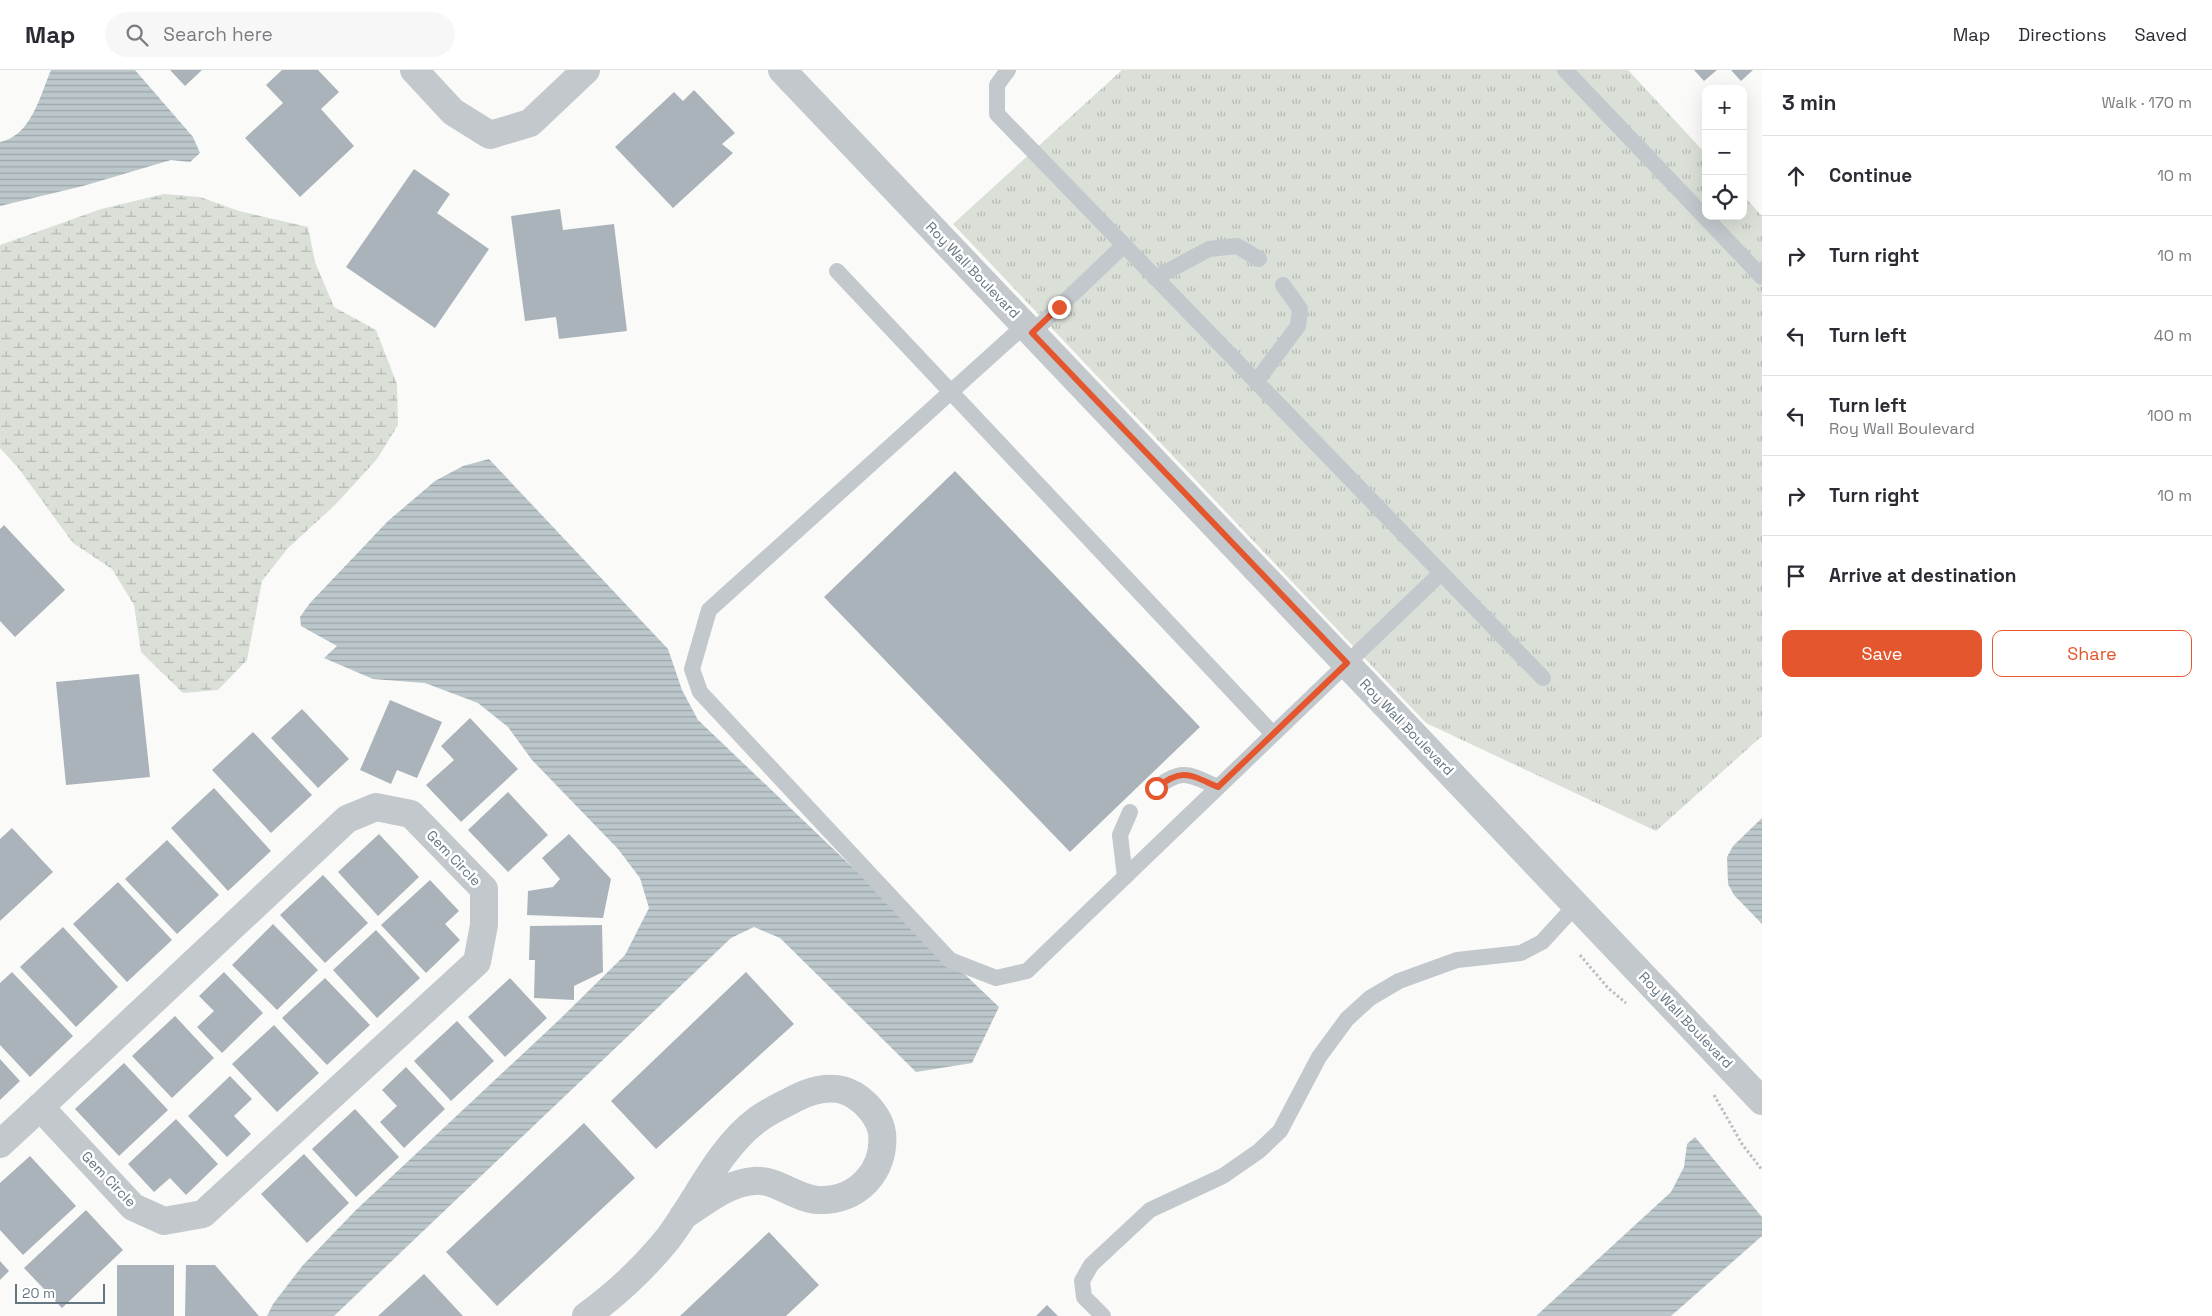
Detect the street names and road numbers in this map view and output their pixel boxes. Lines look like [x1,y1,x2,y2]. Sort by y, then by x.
street label: Roy Wall Boulevard [922,218,1024,322]
street label: Roy Wall Boulevard [1356,675,1458,779]
street label: Gem Circle [423,826,485,890]
street label: Roy Wall Boulevard [1635,968,1737,1072]
street label: Gem Circle [78,1147,140,1211]

